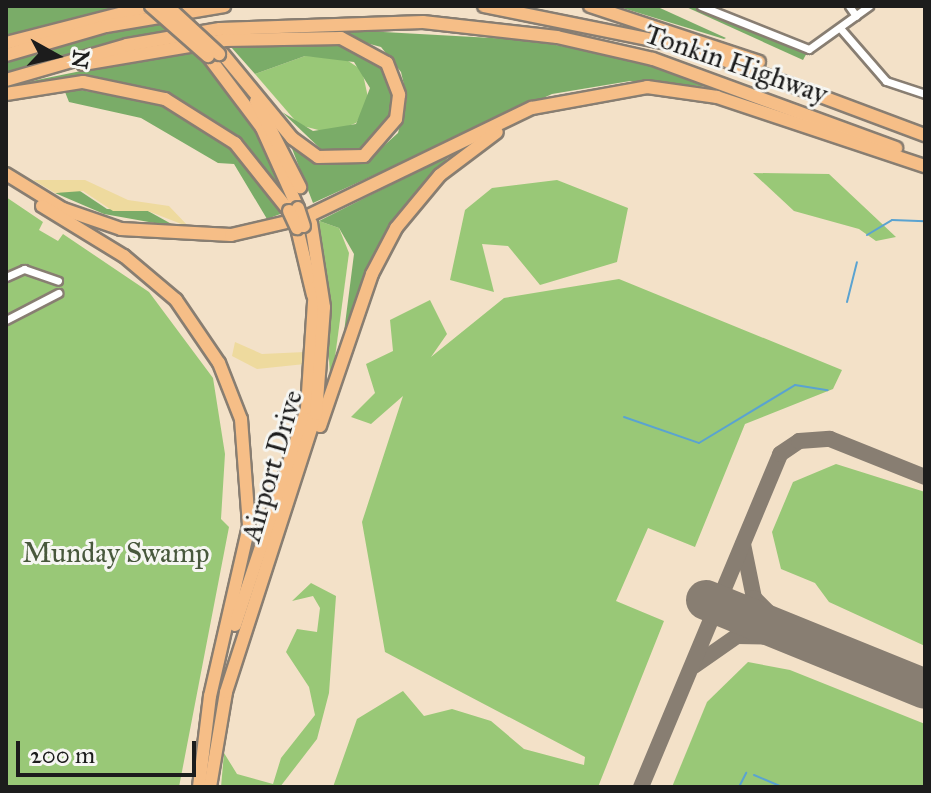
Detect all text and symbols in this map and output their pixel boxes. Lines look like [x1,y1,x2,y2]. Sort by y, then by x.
north arrow [16,16,96,96]
street label: Tonkin Highway [640,17,832,111]
text: N [66,48,95,71]
street label: Airport Drive [234,386,310,546]
park label: Munday Swamp [23,536,209,570]
scale bar [20,725,200,775]
text: 200 m [30,740,95,770]

